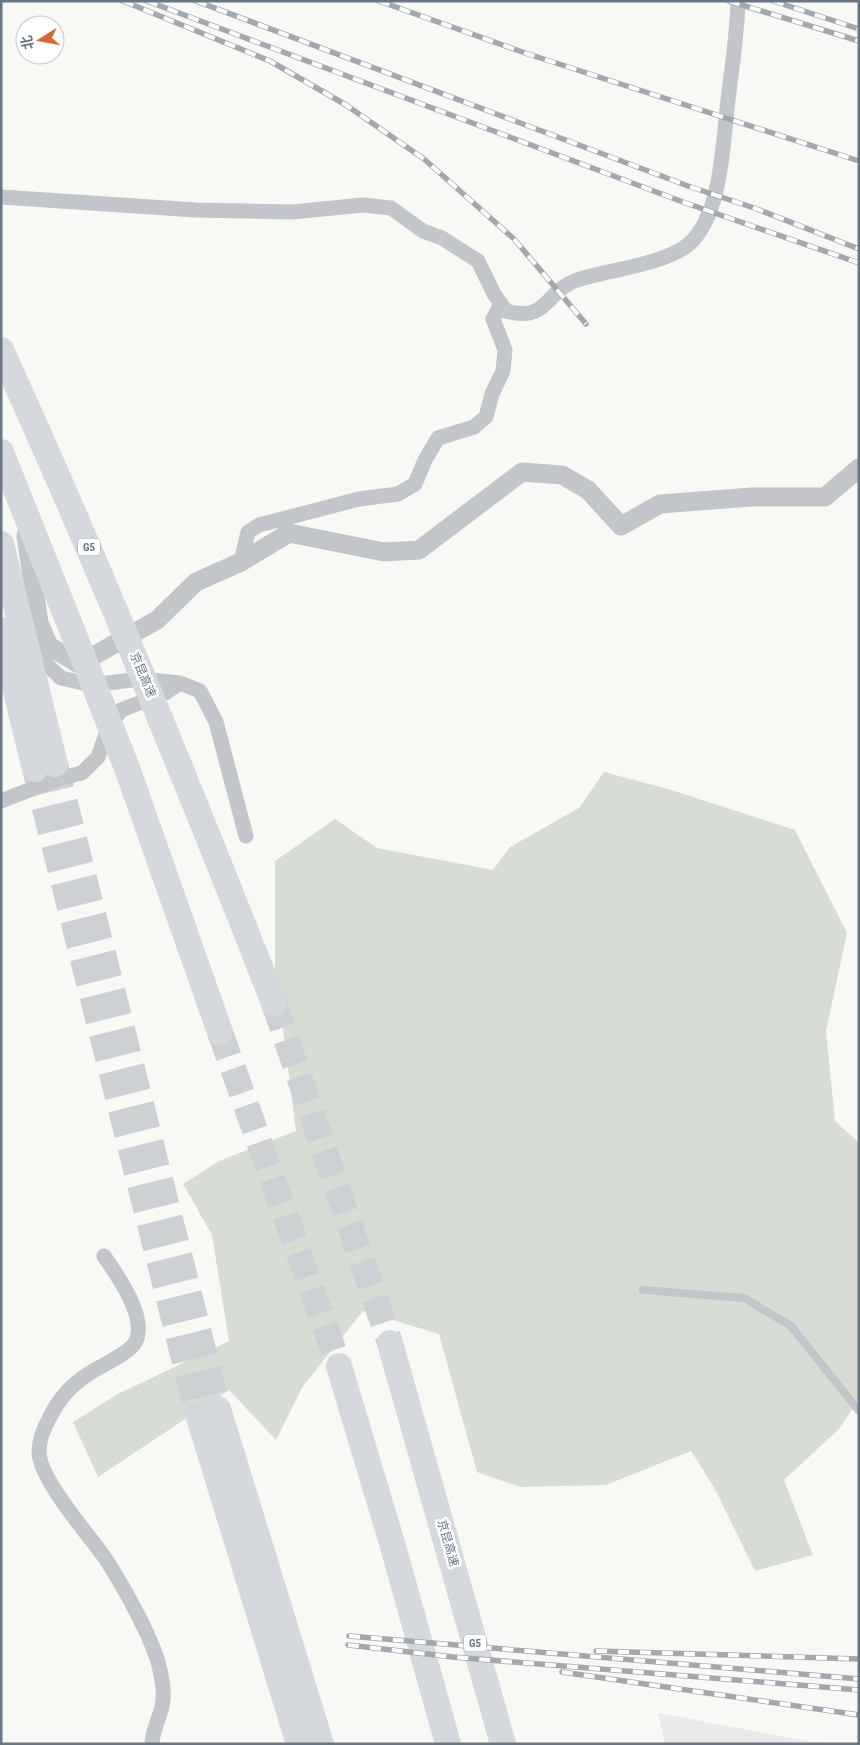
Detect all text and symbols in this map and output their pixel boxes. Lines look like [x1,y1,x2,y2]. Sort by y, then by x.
north arrow [15,15,65,65]
text: 北 [18,34,36,51]
road number: G5 [78,538,100,556]
street label: 京昆高速 [127,650,159,700]
street label: 京昆高速 [435,1518,461,1568]
road number: G5 [464,1635,486,1652]

